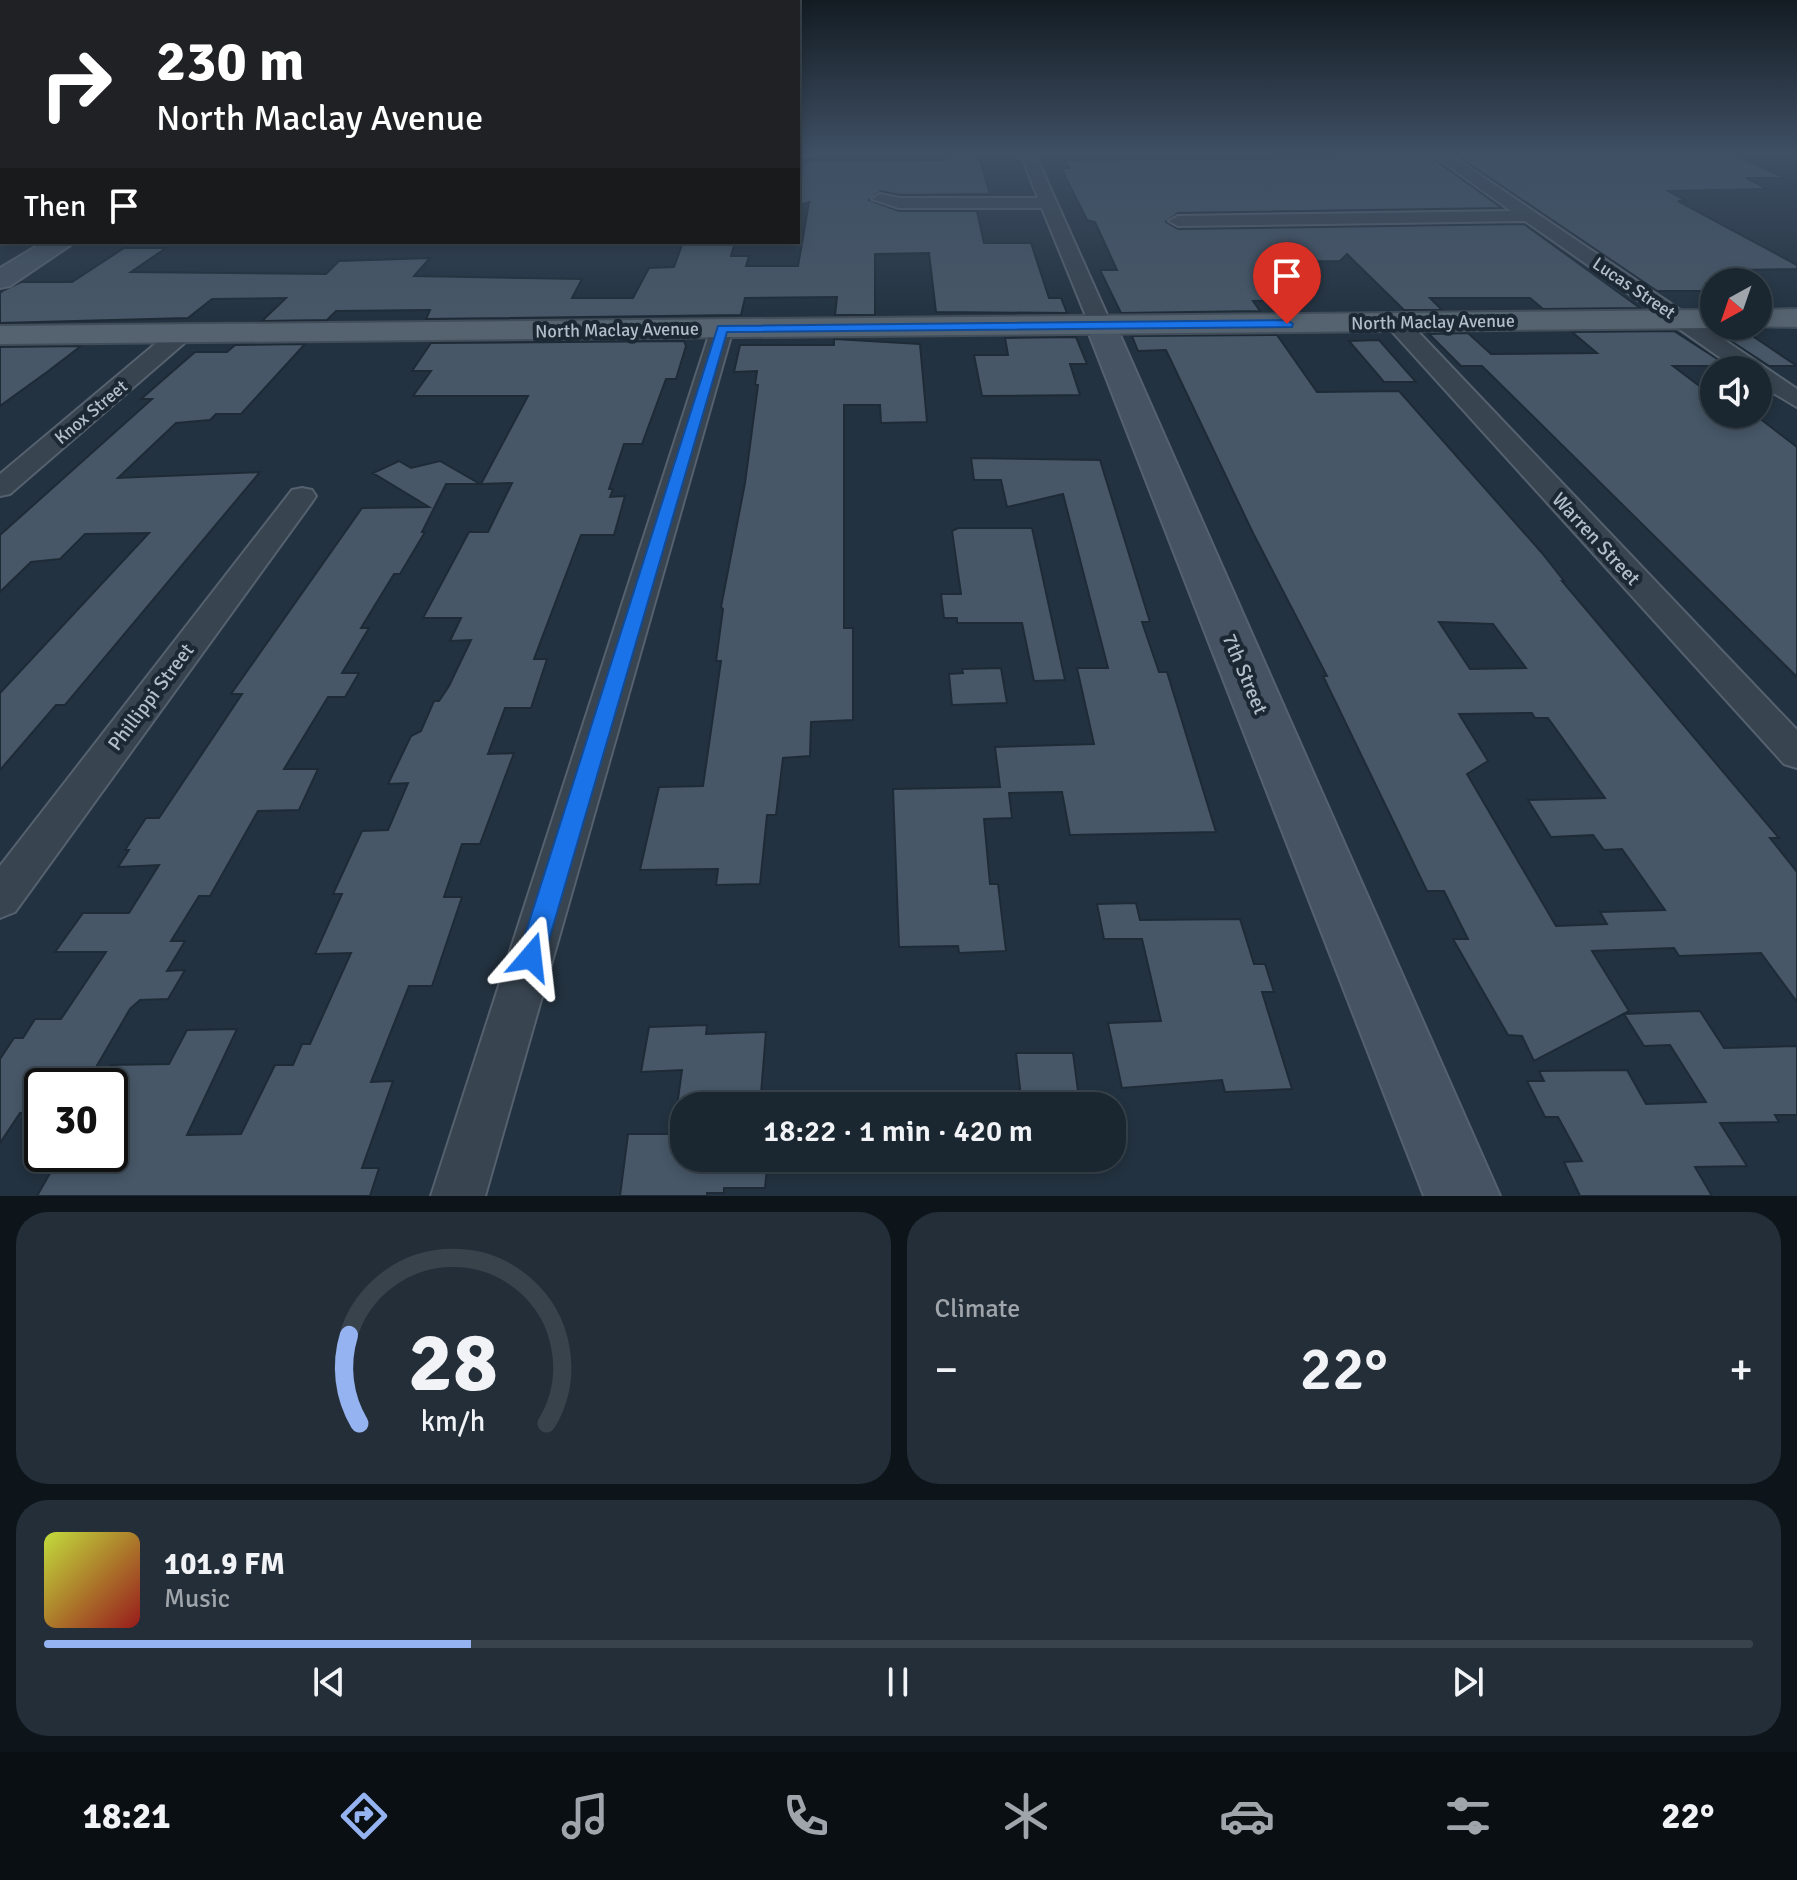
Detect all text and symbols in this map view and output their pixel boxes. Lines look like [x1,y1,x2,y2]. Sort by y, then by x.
text: 230 m [156,27,304,96]
icon: right [24,32,128,136]
text: North Maclay Avenue [156,96,483,141]
icon: arrive [102,184,146,228]
text: Then [24,188,86,225]
pin [1253,242,1321,324]
street label: Lucas Street [1588,252,1680,324]
icon: arrive [1265,254,1309,298]
north arrow [1700,268,1772,340]
map controls [1700,268,1772,428]
street label: North Maclay Avenue [1351,310,1515,334]
street label: North Maclay Avenue [535,318,699,342]
button: sound [1700,356,1772,428]
street label: Knox Street [50,375,132,449]
street label: Warren Street [1547,487,1645,591]
street label: 7th Street [1217,630,1273,718]
street label: Phillippi Street [103,639,199,755]
position arrow [489,915,573,999]
speed limit sign: 30 [24,1068,128,1172]
text: 18:22 · 1 min · 420 m [763,1113,1033,1150]
text: Climate [935,1293,1020,1325]
text: 28 [408,1312,498,1414]
text: 22° [1300,1333,1388,1407]
text: − [935,1343,958,1397]
text: + [1729,1343,1753,1397]
text: km/h [421,1404,486,1439]
text: 101.9 FM [164,1546,285,1583]
text: Music [164,1583,230,1615]
icon: previous [307,1660,351,1704]
icon: pause [876,1660,920,1704]
icon: next [1446,1660,1490,1704]
icon: directions [336,1788,392,1844]
icon: music [557,1788,613,1844]
icon: phone [778,1788,834,1844]
icon: climate [998,1788,1054,1844]
icon: car [1219,1788,1275,1844]
icon: filters [1440,1788,1496,1844]
text: 18:21 [82,1794,171,1839]
text: 22° [1661,1794,1714,1839]

